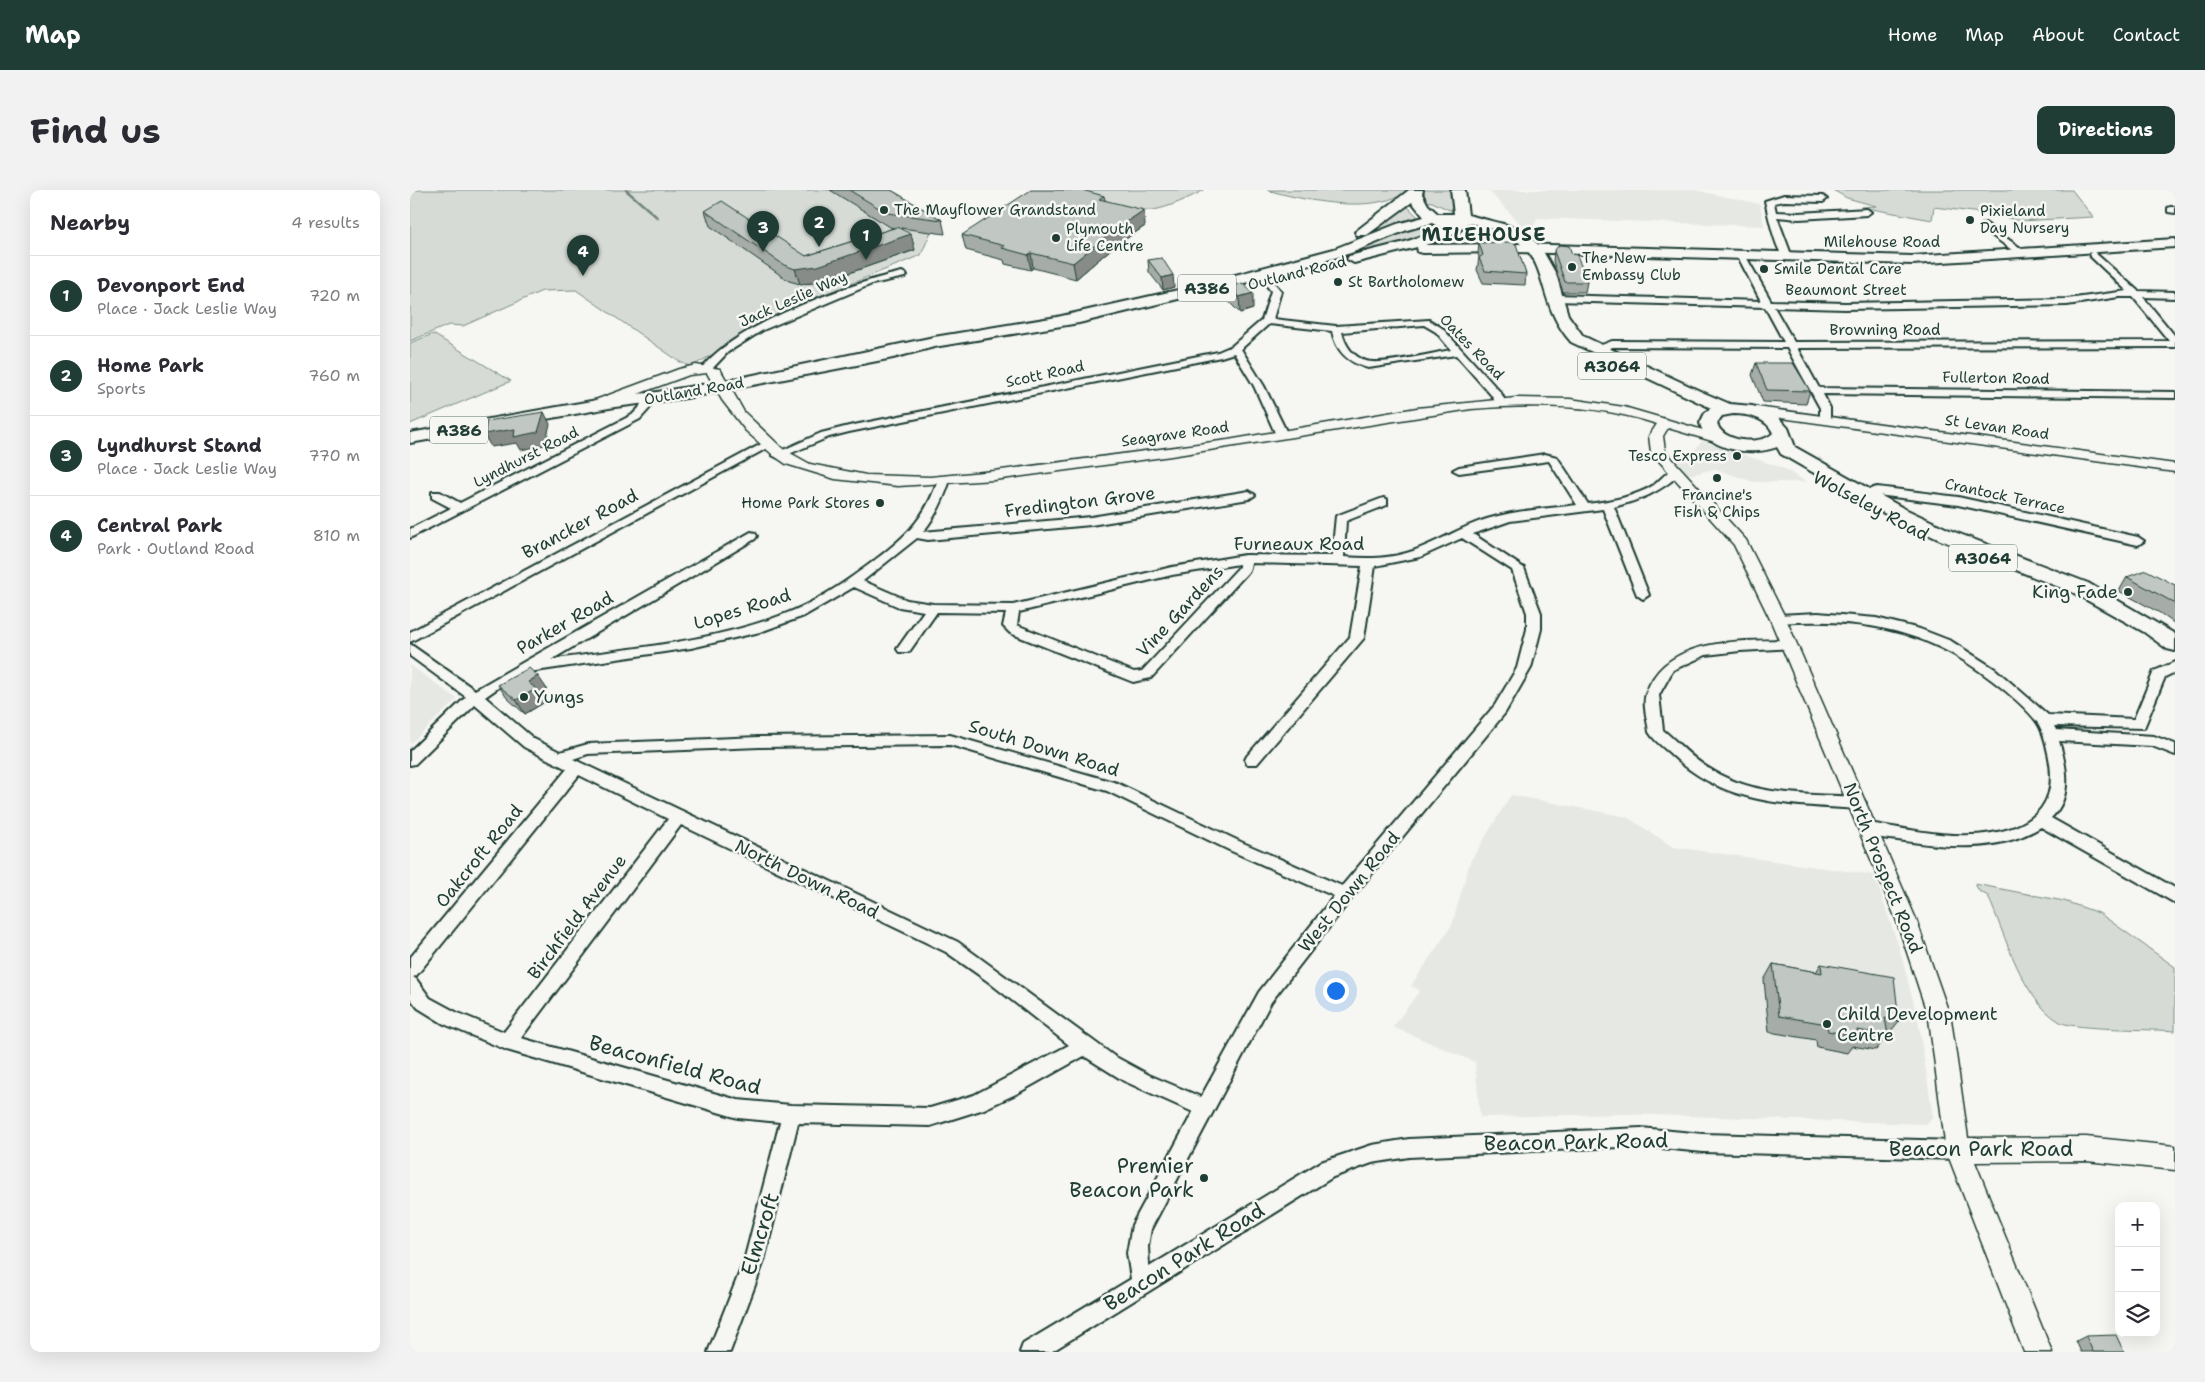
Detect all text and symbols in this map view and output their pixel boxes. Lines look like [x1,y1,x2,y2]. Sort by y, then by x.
text: Map [25,19,81,51]
text: Home [1888,23,1937,47]
text: Map [1965,23,2004,47]
text: About [2032,23,2085,47]
text: Contact [2113,23,2180,47]
button: Directions [2037,106,2175,154]
text: Find us [30,107,161,154]
place label: The Mayflower Grandstand [894,200,1097,220]
place label: Pixieland Day Nursery [1980,201,2069,238]
marker: The Mayflower Grandstand [878,204,890,216]
pin: 2 [803,206,835,247]
text: Nearby [50,209,130,237]
pin: 3 [747,211,779,252]
text: 4 results [291,212,360,233]
marker: Pixieland Day Nursery [1964,214,1976,226]
pin: 1 [850,219,882,260]
place label: Plymouth Life Centre [1066,219,1144,256]
district label: MILEHOUSE [1421,222,1547,247]
marker: Plymouth Life Centre [1050,232,1062,244]
street label: Milehouse Road [1824,232,1941,252]
pin: 4 [567,235,599,276]
place label: The New Embassy Club [1582,248,1681,285]
street label: Outland Road [1246,251,1349,295]
place label: Smile Dental Care [1774,259,1902,279]
marker: The New Embassy Club [1566,261,1578,273]
marker: Smile Dental Care [1758,263,1770,275]
street label: Jack Leslie Way [736,266,850,332]
place label: St Bartholomew [1348,272,1464,292]
text: Devonport End [97,273,245,298]
road number: A386 [1178,275,1236,302]
marker: St Bartholomew [1332,276,1344,288]
street label: Beaumont Street [1785,280,1907,300]
text: 1 [62,285,70,306]
text: 720 m [309,285,360,306]
text: Place · Jack Leslie Way [97,298,277,319]
street label: Oates Road [1435,310,1509,385]
street label: Browning Road [1829,320,1941,340]
road number: A3064 [1578,352,1646,380]
text: Home Park [97,353,204,378]
street label: Scott Road [1004,356,1087,392]
text: 2 [60,365,72,386]
text: 760 m [308,365,360,386]
street label: Fullerton Road [1942,367,2050,389]
street label: Outland Road [643,372,746,410]
text: Sports [97,378,146,399]
street label: St Levan Road [1944,410,2051,444]
road number: A386 [430,416,488,444]
street label: Seagrave Road [1120,416,1231,451]
street label: Lyndhurst Road [470,422,582,492]
text: Lyndhurst Stand [97,433,262,458]
text: 3 [60,445,72,466]
text: 770 m [308,445,360,466]
place label: Tesco Express [1628,446,1727,466]
marker: Tesco Express [1731,450,1743,462]
text: Place · Jack Leslie Way [97,458,277,479]
street label: Wolseley Road [1809,465,1933,547]
marker: Francine's Fish & Chips [1711,472,1723,484]
street label: Crantock Terrace [1943,473,2067,519]
street label: Fredington Grove [1003,481,1157,523]
street label: Brancker Road [518,483,642,565]
place label: Francine's Fish & Chips [1674,485,1760,522]
place label: Home Park Stores [741,493,870,513]
marker: Home Park Stores [874,497,886,509]
text: Central Park [97,513,223,538]
text: 4 [60,525,72,546]
text: 810 m [313,525,360,546]
street label: Furneaux Road [1234,532,1364,556]
text: Park · Outland Road [97,538,255,559]
road number: A3064 [1949,544,2017,572]
street label: Vine Gardens [1131,560,1229,662]
place label: King Fade [2032,580,2118,604]
street label: Lopes Road [690,583,794,635]
street label: Parker Road [512,586,618,660]
marker: King Fade [2122,586,2134,598]
place label: Yungs [534,685,585,709]
marker: Yungs [518,691,530,703]
street label: South Down Road [966,714,1122,782]
street label: North Prospect Road [1838,779,1928,957]
street label: Oakcroft Road [430,799,528,913]
street label: West Down Road [1293,826,1405,958]
street label: North Down Road [731,834,883,924]
street label: Birchfield Avenue [522,850,632,984]
your location [1323,978,1349,1004]
place label: Child Development Centre [1837,1002,1998,1047]
marker: Child Development Centre [1821,1018,1833,1030]
street label: Beaconfield Road [586,1029,764,1101]
street label: Beacon Park Road [1483,1126,1669,1158]
street label: Beacon Park Road [1889,1135,2073,1163]
place label: Premier Beacon Park [1069,1152,1194,1204]
marker: Premier Beacon Park [1198,1172,1210,1184]
street label: Elmcroft [734,1189,786,1279]
street label: Beacon Park Road [1098,1196,1270,1318]
map controls [2115,1202,2160,1337]
button: + [2115,1202,2160,1247]
button: − [2115,1247,2160,1292]
button: layers [2115,1292,2160,1337]

